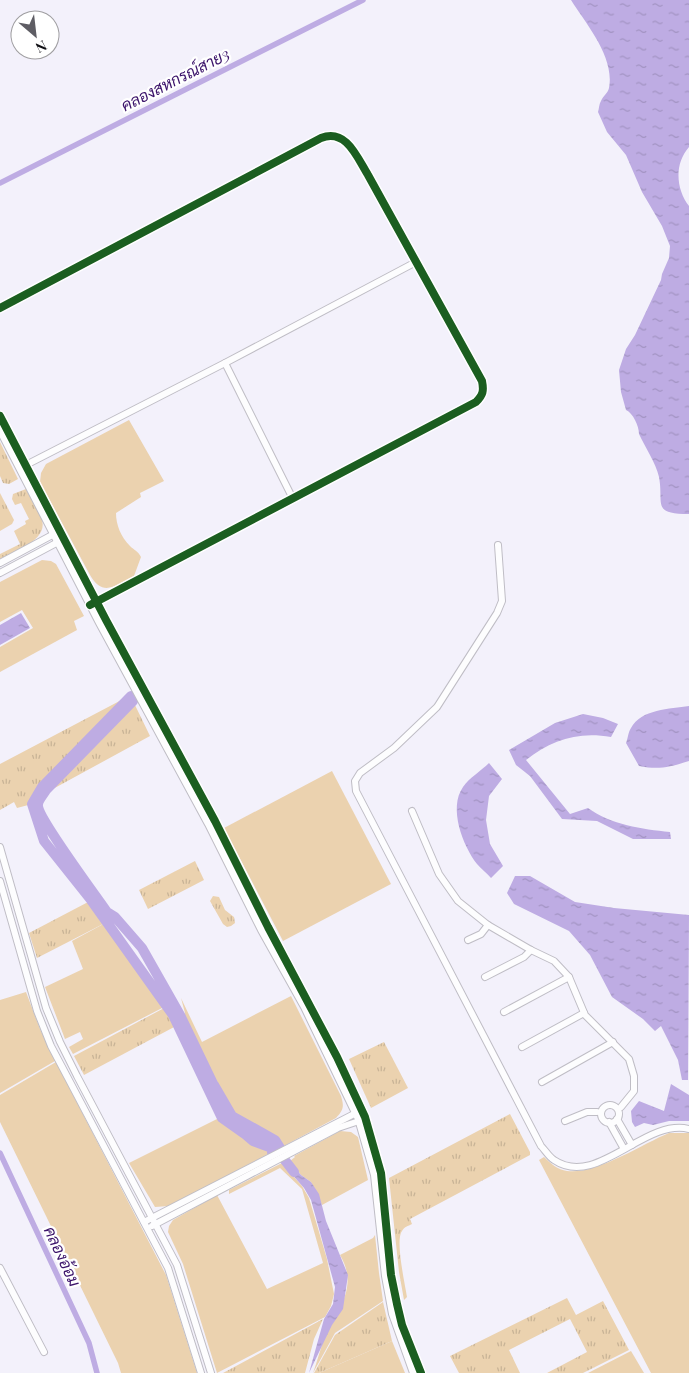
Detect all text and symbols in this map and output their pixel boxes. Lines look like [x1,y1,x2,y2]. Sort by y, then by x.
north arrow [10,10,60,60]
text: N [32,36,50,58]
water label: คลองสหกรณ์สาย3 [117,42,233,115]
water label: คลองอ้อม [40,1222,86,1290]

